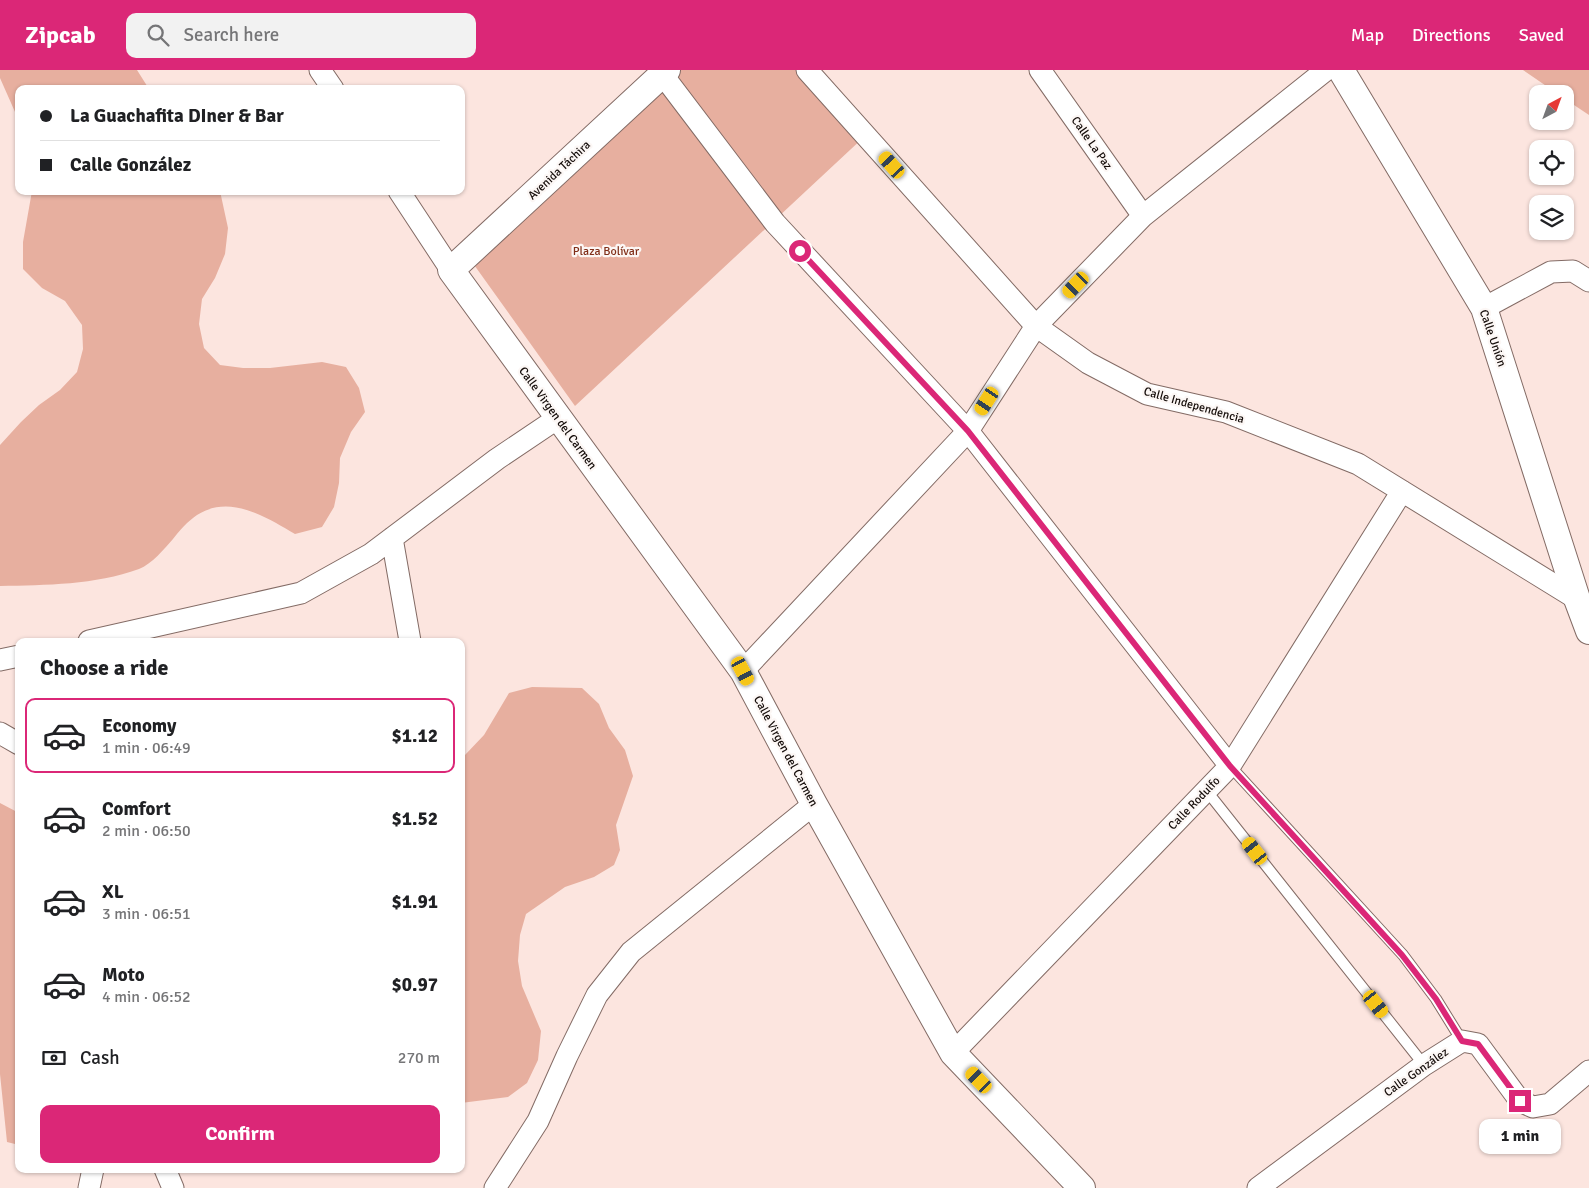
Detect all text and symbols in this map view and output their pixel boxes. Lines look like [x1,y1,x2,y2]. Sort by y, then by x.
search box [126,13,476,58]
text: Zipcab [25,20,96,50]
icon: search [144,21,172,49]
text: Search here [184,23,279,47]
text: Map [1351,24,1384,46]
text: Directions [1412,24,1491,46]
text: Saved [1519,24,1564,46]
north arrow [1529,85,1574,130]
map controls [1529,85,1574,240]
text: La Guachafita DIner & Bar [70,104,284,128]
street label: Calle La Paz [1068,114,1115,173]
street label: Avenida Táchira [525,138,594,203]
button: locate [1529,140,1574,185]
car [876,149,907,181]
text: Calle González [70,153,191,177]
button: layers [1529,195,1574,240]
route start [789,240,811,262]
park label: Plaza Bolívar [573,244,640,259]
car [1060,269,1091,301]
street label: Calle Unión [1476,308,1509,369]
street label: Calle Virgen del Carmen [515,364,600,472]
car [972,384,1001,418]
street label: Calle Independencia [1142,384,1246,427]
text: Choose a ride [40,654,168,681]
car [729,654,756,688]
street label: Calle Virgen del Carmen [750,693,821,809]
icon: car [42,713,87,758]
text: Economy [102,714,176,738]
text: $1.12 [392,724,438,748]
text: 1 min · 06:49 [102,738,191,758]
street label: Calle Rodulfo [1165,774,1224,833]
icon: car [42,796,87,841]
text: Comfort [102,797,171,821]
text: $1.52 [392,807,438,831]
text: 2 min · 06:50 [102,821,191,841]
car [1239,835,1270,867]
icon: car [42,879,87,924]
text: XL [102,880,124,904]
text: $1.91 [392,890,438,914]
text: 3 min · 06:51 [102,904,191,924]
icon: car [42,962,87,1007]
text: Moto [102,963,145,987]
text: $0.97 [392,973,438,997]
text: 4 min · 06:52 [102,987,191,1007]
car [1360,988,1391,1020]
icon: cash [40,1044,68,1072]
street label: Calle González [1381,1045,1451,1100]
text: Cash [80,1046,120,1070]
text: 270 m [398,1048,440,1068]
car [963,1064,994,1096]
route end [1509,1090,1531,1112]
button: Confirm [40,1105,440,1163]
callout: 1 min [1479,1118,1561,1154]
text: 1 min [1501,1126,1539,1146]

